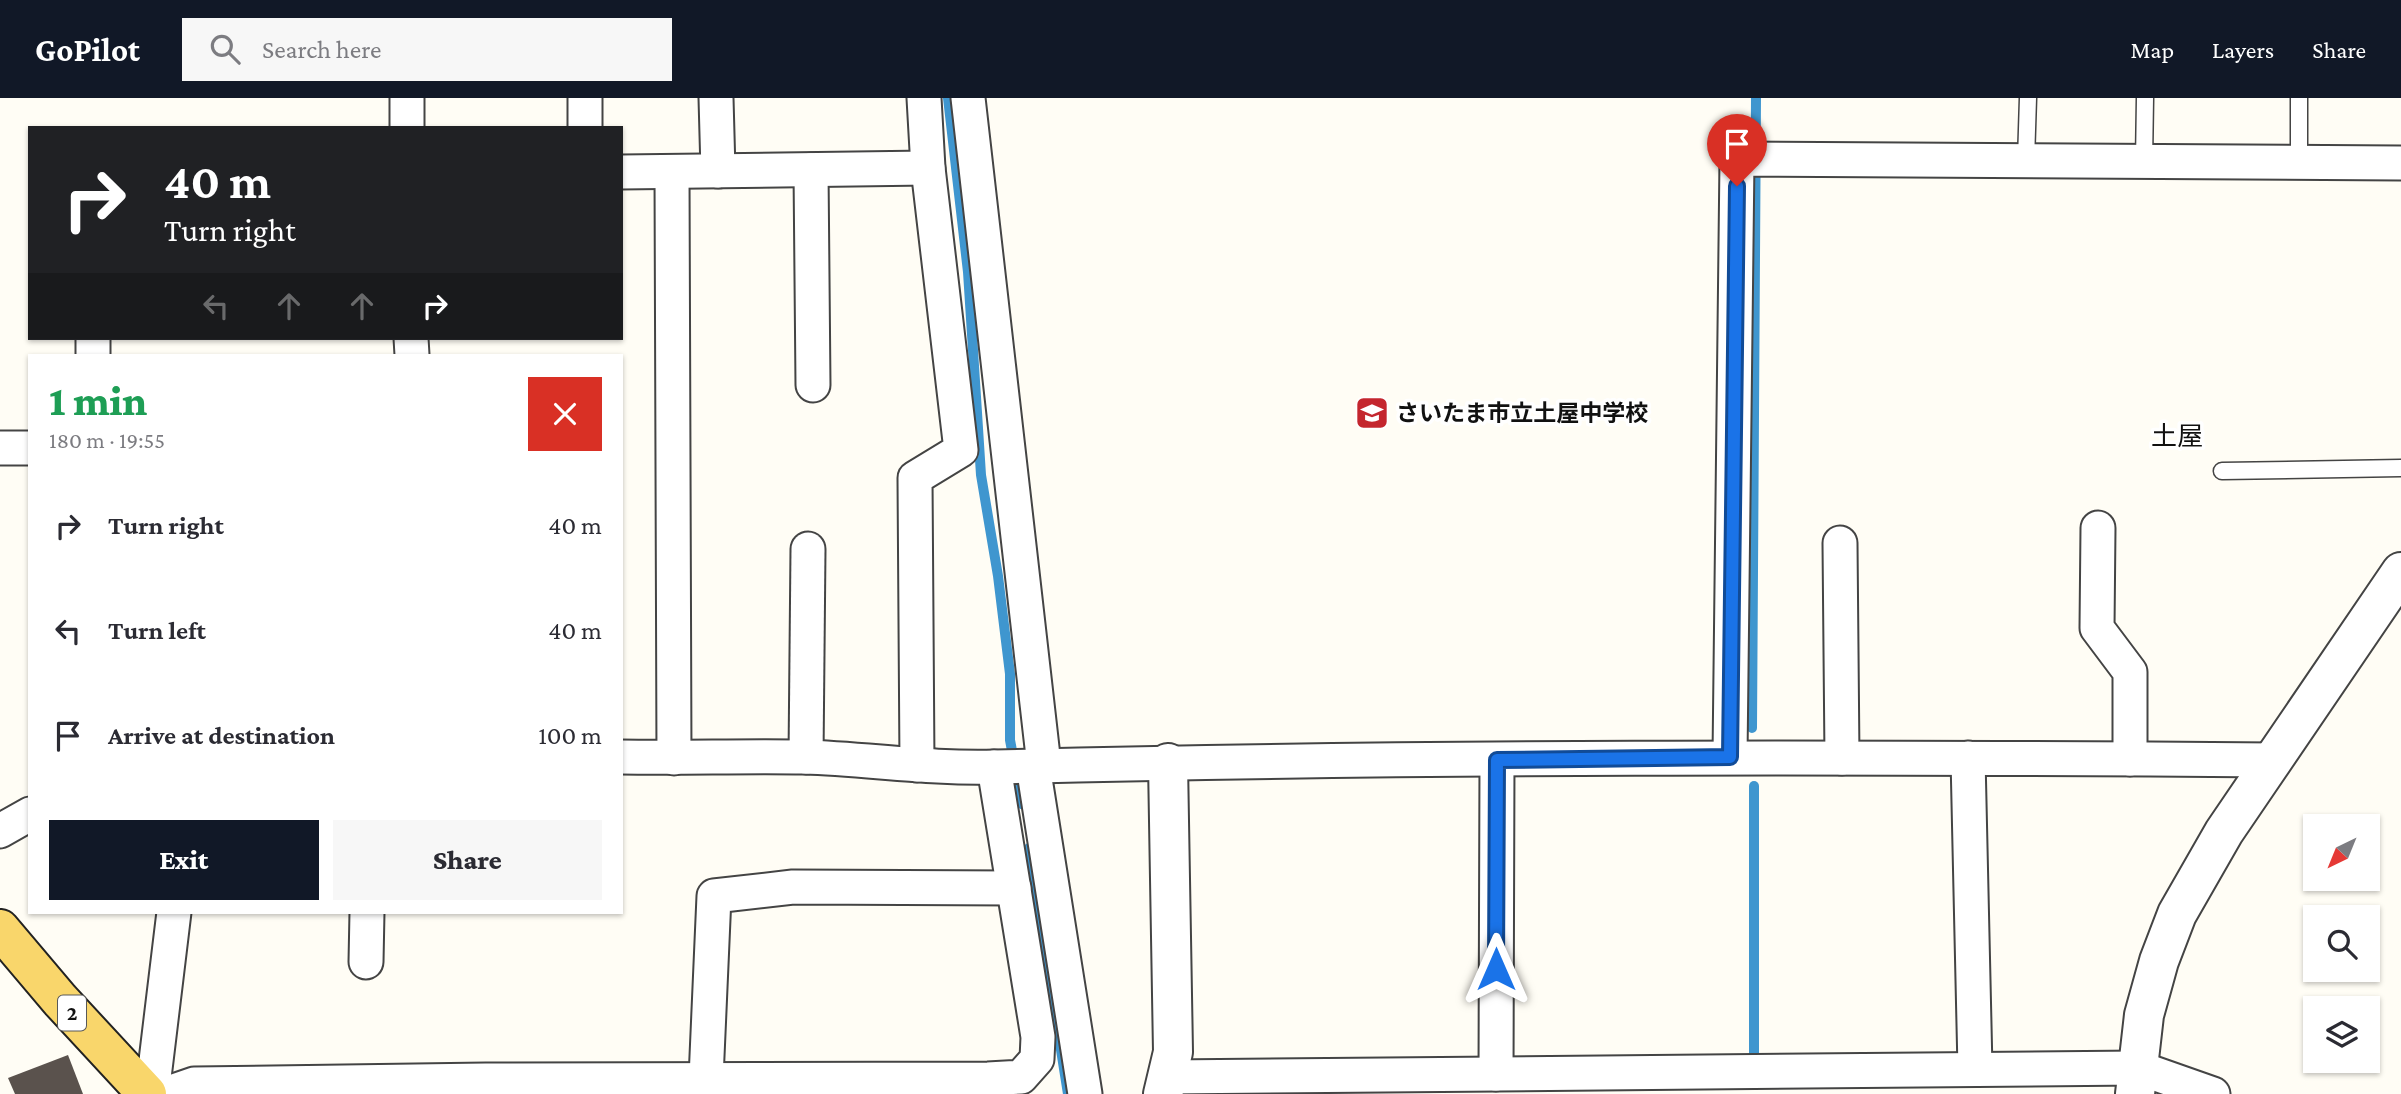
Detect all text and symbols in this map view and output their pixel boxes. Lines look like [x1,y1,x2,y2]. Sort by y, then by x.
search box [182,18,672,81]
icon: search [206,30,244,68]
text: GoPilot [35,31,140,68]
text: Search here [262,35,381,64]
text: Map [2130,36,2174,63]
text: Layers [2212,36,2274,63]
text: Share [2312,36,2366,63]
pin [1707,114,1767,186]
icon: arrive [1718,125,1756,163]
icon: right [49,154,140,245]
text: 40 m [164,154,271,209]
text: Turn right [164,212,296,248]
icon: left [197,287,235,325]
icon: ahead [270,287,308,325]
icon: ahead [343,287,381,325]
icon: right [416,287,454,325]
text: 1 min [49,377,147,424]
button: close [528,377,602,451]
school or university icon: さいたま市立土屋中学校 [1353,394,1391,432]
place label: さいたま市立土屋中学校 [1396,400,1648,426]
district label: 土屋 [2151,422,2203,451]
text: 180 m · 19:55 [49,427,165,453]
icon: right [49,507,87,545]
text: Turn right [108,511,224,540]
text: 40 m [548,511,602,540]
icon: left [49,612,87,650]
text: Turn left [108,616,206,645]
text: 40 m [548,616,602,645]
icon: arrive [49,717,87,755]
text: Arrive at destination [108,721,335,750]
text: 100 m [538,721,602,750]
north arrow [2303,814,2380,891]
map controls [2303,814,2380,1073]
button: Exit [49,820,319,900]
button: Share [333,820,602,900]
button: search [2303,905,2380,982]
position arrow [1459,932,1533,1006]
road number: 2 [58,996,86,1030]
button: layers [2303,996,2380,1073]

